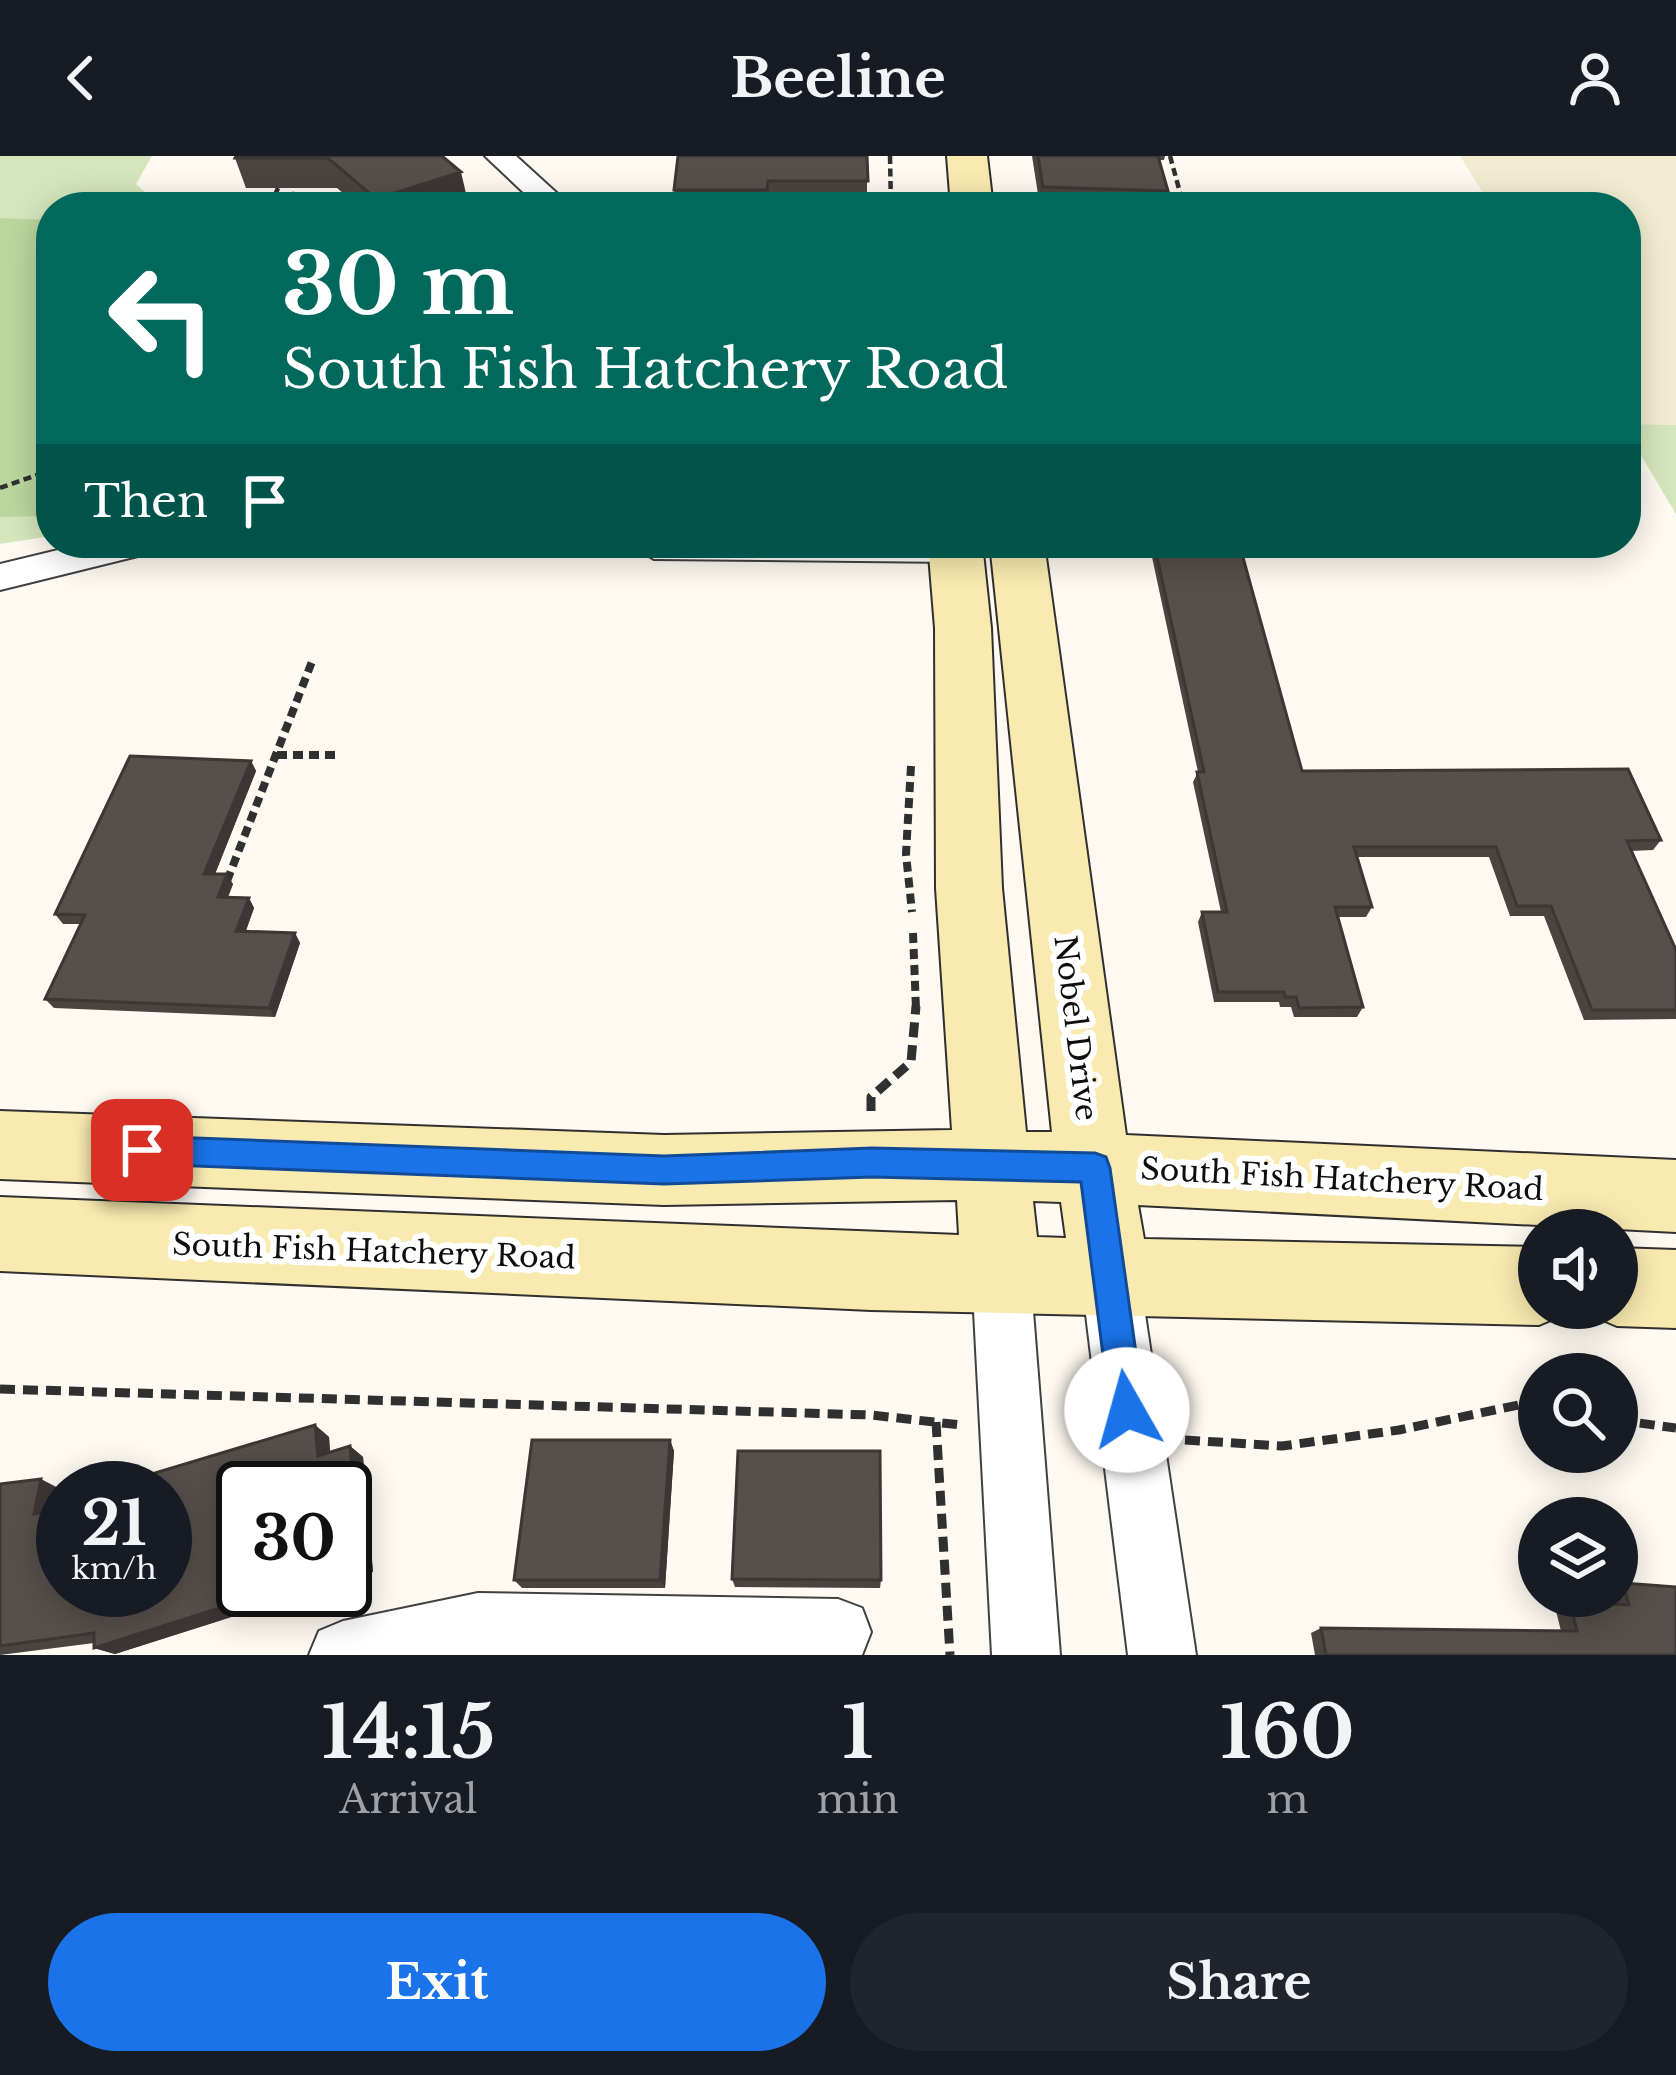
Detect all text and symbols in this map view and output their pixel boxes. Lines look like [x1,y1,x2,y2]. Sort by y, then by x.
icon: back [48,45,114,111]
text: Beeline [730,45,946,112]
icon: person [1562,45,1628,111]
text: 30 m [282,233,514,337]
icon: left [84,240,240,396]
text: South Fish Hatchery Road [282,336,1008,403]
icon: arrive [232,468,298,534]
text: Then [84,473,208,529]
street label: Nobel Drive [1046,933,1106,1123]
pin [91,1099,193,1201]
icon: arrive [109,1117,175,1183]
street label: South Fish Hatchery Road [1140,1150,1544,1208]
map controls [1518,1209,1638,1617]
button: sound [1518,1209,1638,1329]
street label: South Fish Hatchery Road [172,1225,576,1277]
position arrow [1064,1347,1190,1473]
button: search [1518,1353,1638,1473]
speed limit sign: 30 [216,1461,372,1617]
text: 21 [81,1487,147,1561]
button: layers [1518,1497,1638,1617]
text: km/h [71,1550,157,1587]
text: 14:15 [321,1688,495,1777]
text: 1 [842,1688,873,1777]
text: 160 [1220,1688,1355,1777]
text: Arrival [339,1775,477,1824]
text: min [817,1775,899,1824]
text: m [1266,1775,1308,1824]
button: Exit [48,1913,826,2051]
button: Share [850,1913,1628,2051]

